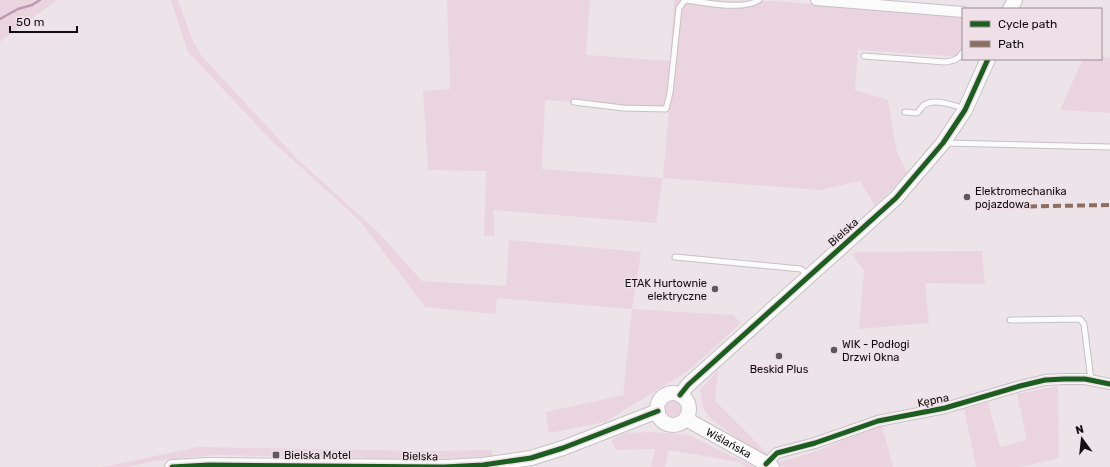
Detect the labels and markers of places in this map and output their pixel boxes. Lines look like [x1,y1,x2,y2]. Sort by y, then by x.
place label: Elektromechanika pojazdowa [975,185,1067,211]
marker: Elektromechanika pojazdowa [962,192,972,202]
place label: ETAK Hurtownie elektryczne [625,277,707,303]
marker: ETAK Hurtownie elektryczne [710,284,720,294]
place label: WIK - Podłogi Drzwi Okna [842,338,909,364]
marker: WIK - Podłogi Drzwi Okna [829,345,839,355]
marker: Beskid Plus [774,351,784,361]
place label: Beskid Plus [750,363,809,376]
place label: Bielska Motel [284,449,351,462]
marker: Bielska Motel [271,450,281,460]

